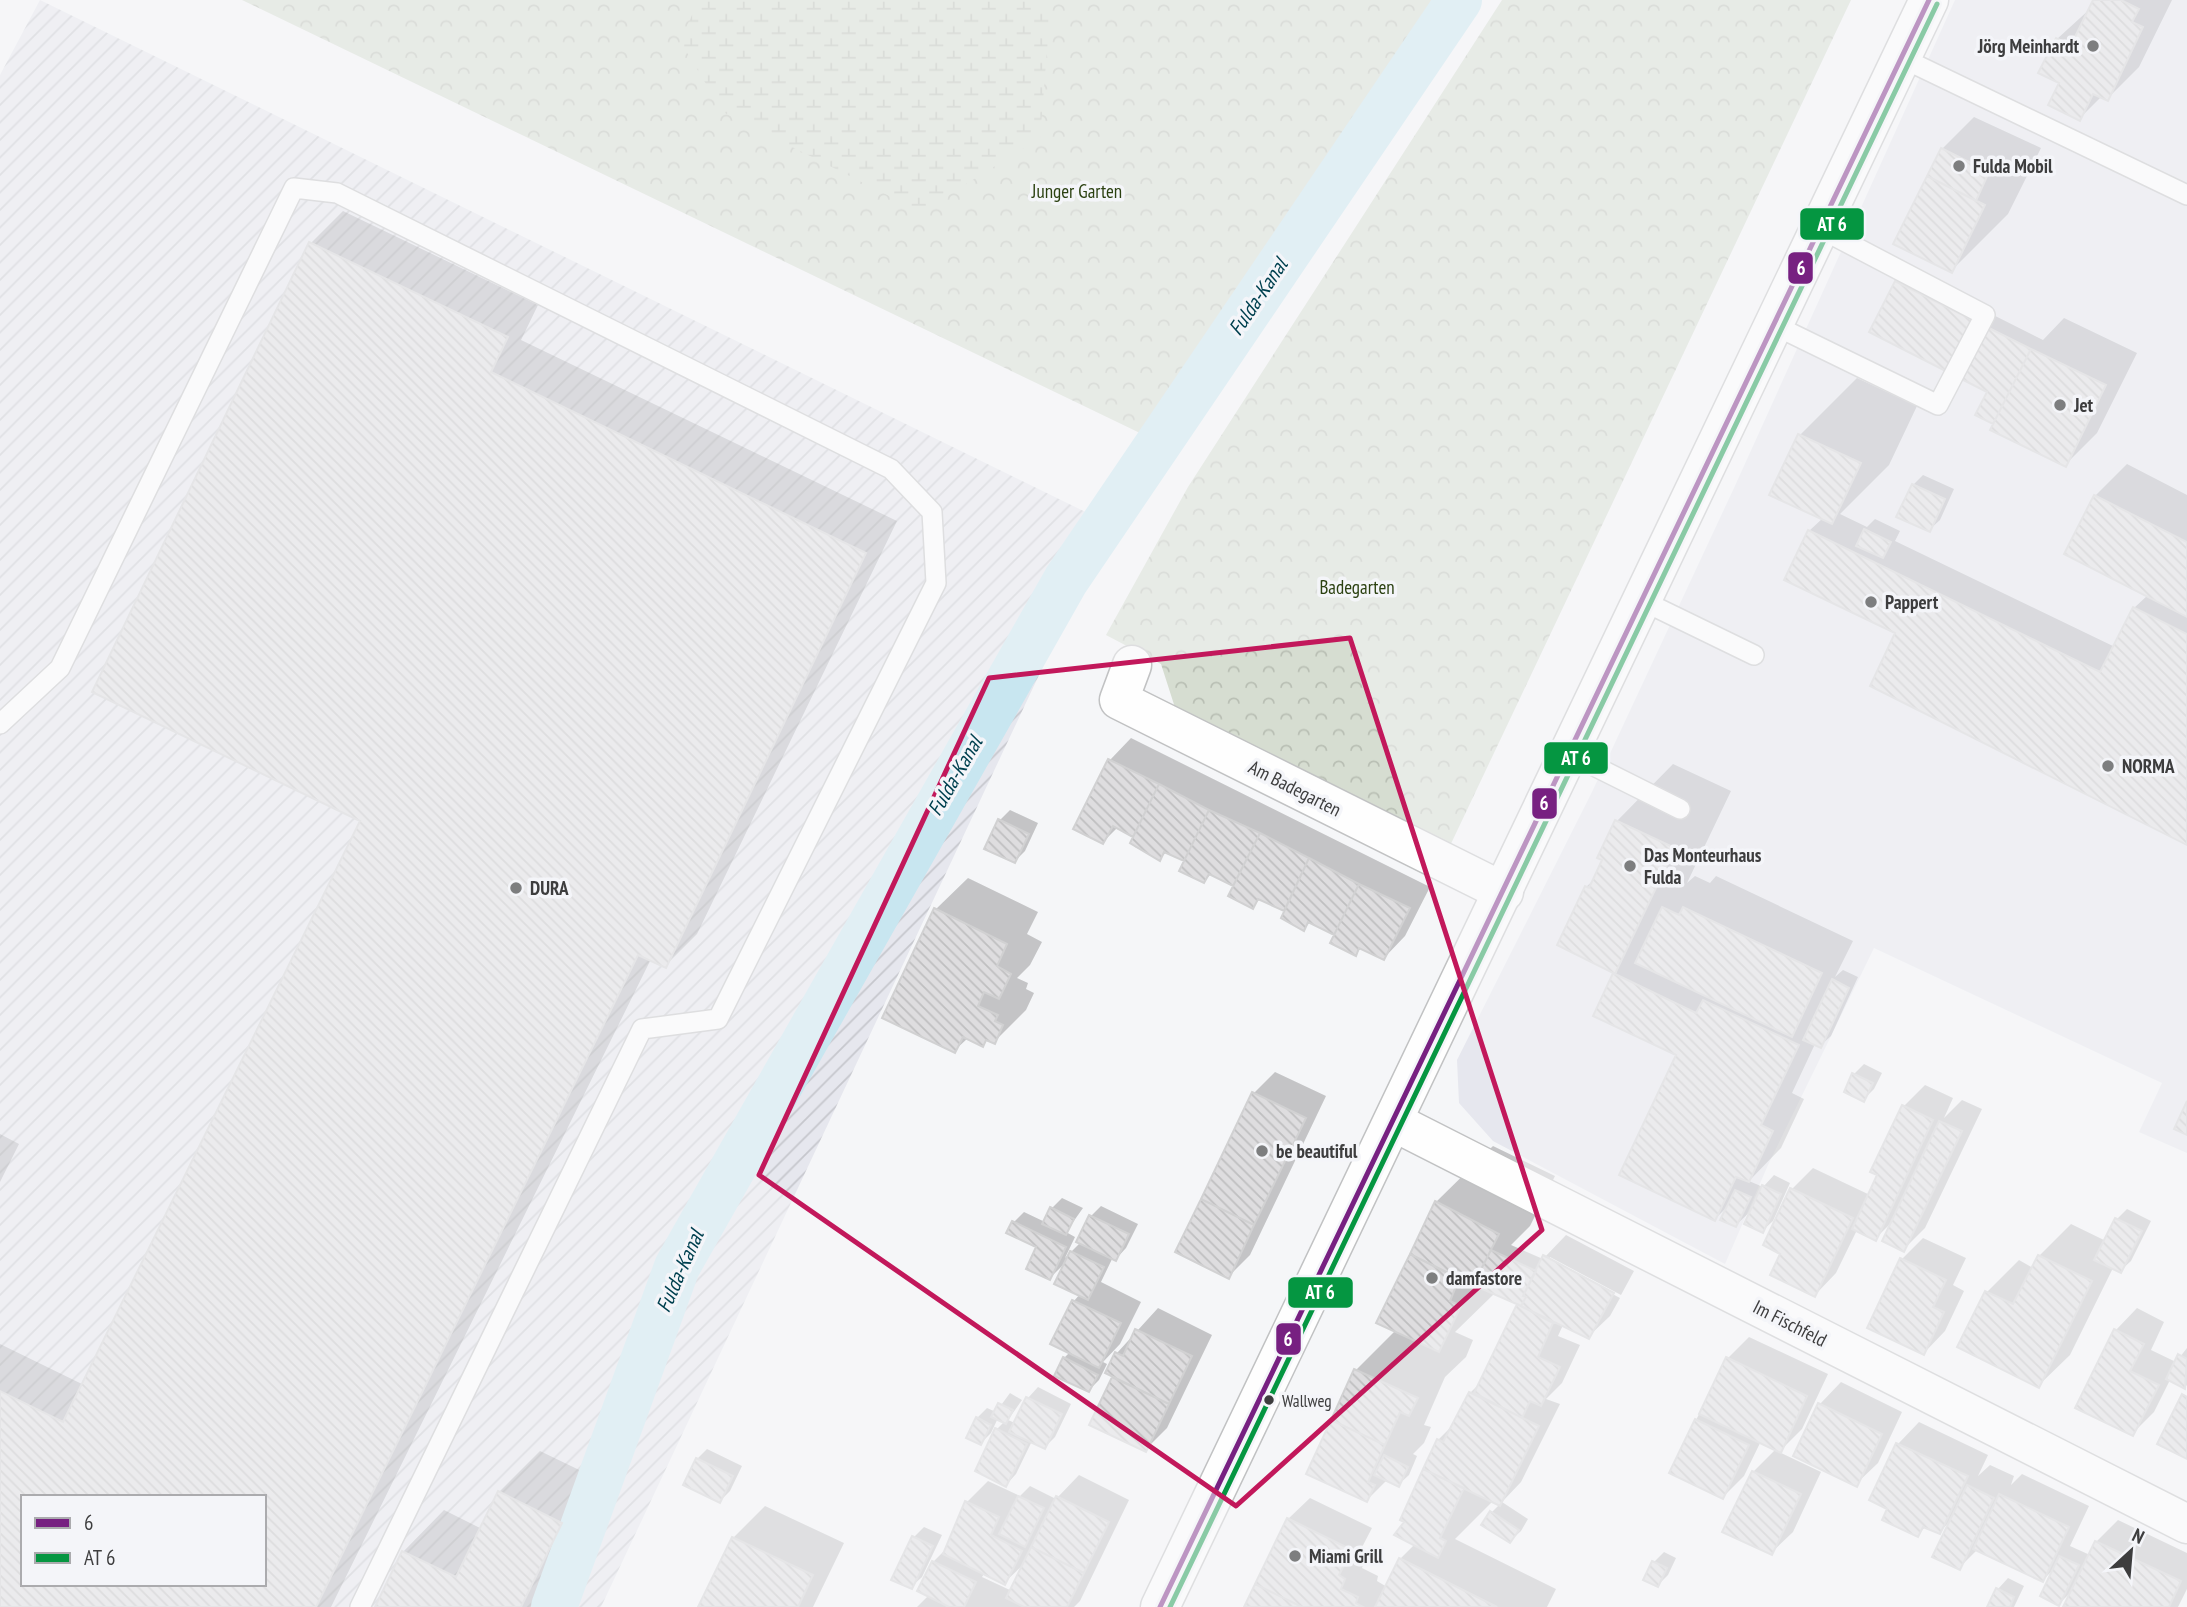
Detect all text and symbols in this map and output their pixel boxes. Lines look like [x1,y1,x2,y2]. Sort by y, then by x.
place label: Jörg Meinhardt [1977,34,2079,58]
marker: Jörg Meinhardt [2085,38,2101,54]
place label: Fulda Mobil [1973,154,2053,178]
marker: Fulda Mobil [1951,158,1967,174]
park label: Junger Garten [1031,179,1122,203]
line badge: AT 6 [1799,207,1865,241]
text: AT 6 [1816,212,1847,236]
water label: Fulda-Kanal [1222,251,1294,340]
line badge: 6 [1787,251,1814,285]
text: 6 [1796,256,1806,280]
place label: Jet [2073,393,2094,417]
marker: Jet [2052,397,2068,413]
park label: Badegarten [1319,575,1395,599]
place label: Pappert [1885,590,1939,614]
marker: Pappert [1863,594,1879,610]
water label: Fulda-Kanal [921,729,989,820]
line badge: AT 6 [1543,741,1609,775]
text: AT 6 [1560,746,1591,770]
street label: Am Badegarten [1245,754,1345,822]
place label: NORMA [2122,754,2175,778]
marker: NORMA [2100,758,2116,774]
line badge: 6 [1531,787,1558,820]
text: 6 [1539,791,1549,815]
place label: Das Monteurhaus Fulda [1644,843,1762,889]
marker: Das Monteurhaus Fulda [1622,858,1638,874]
place label: DURA [530,876,569,900]
marker: DURA [508,880,524,896]
place label: be beautiful [1276,1139,1358,1163]
marker: be beautiful [1254,1143,1270,1159]
water label: Fulda-Kanal [649,1224,710,1316]
place label: damfastore [1446,1266,1522,1290]
marker: damfastore [1424,1270,1440,1286]
line badge: AT 6 [1287,1276,1354,1309]
text: AT 6 [1304,1280,1335,1304]
street label: Im Fischfeld [1749,1294,1831,1352]
line badge: 6 [1275,1322,1302,1356]
text: 6 [1283,1327,1293,1351]
place label: Wallweg [1282,1390,1332,1412]
marker: Wallweg [1262,1393,1276,1407]
legend [21,1495,266,1586]
text: 6 [84,1509,93,1536]
north arrow [2096,1516,2166,1586]
text: N [2129,1523,2148,1549]
text: AT 6 [84,1544,115,1571]
place label: Miami Grill [1309,1544,1383,1568]
marker: Miami Grill [1287,1548,1303,1564]

